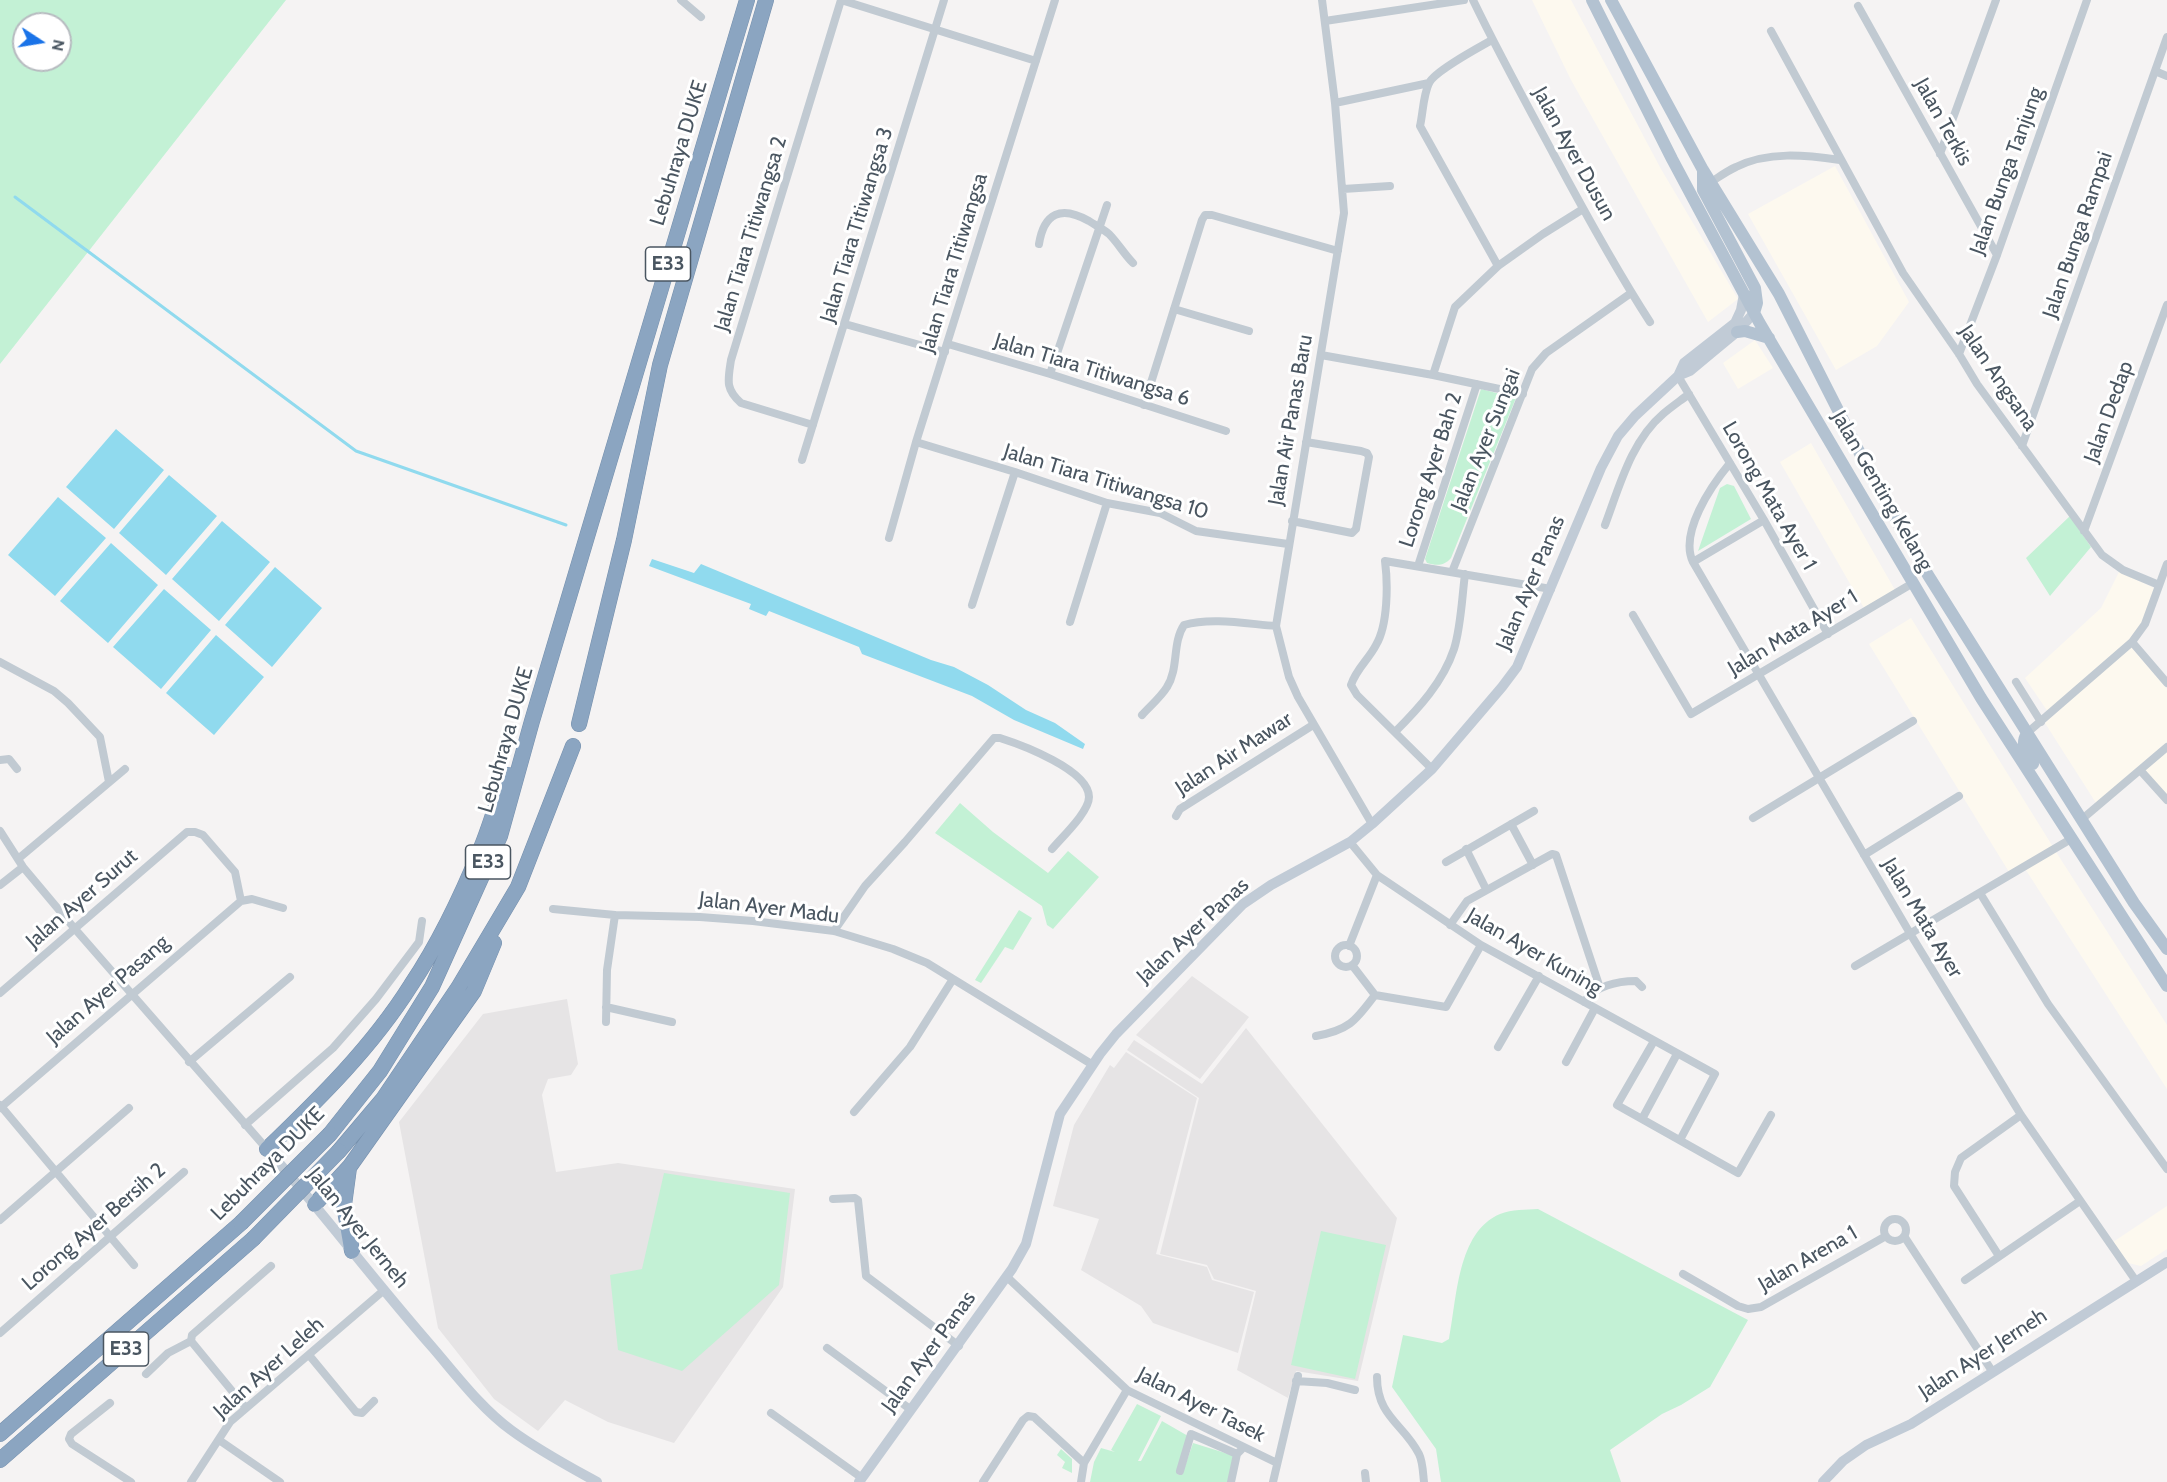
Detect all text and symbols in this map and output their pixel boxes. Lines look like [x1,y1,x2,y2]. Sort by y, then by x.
north arrow [12,12,72,72]
text: N [48,38,69,53]
street label: Jalan Terkis [1909,74,1977,170]
street label: Lebuhraya DUKE [645,77,713,229]
street label: Jalan Ayer Dusun [1527,83,1621,225]
street label: Jalan Bunga Tanjung [1965,84,2049,258]
street label: Jalan Tiara Titiwangsa 3 [815,124,899,326]
street label: Jalan Tiara Titiwangsa 2 [709,134,793,334]
street label: Jalan Bunga Rampai [2038,148,2118,322]
street label: Jalan Tiara Titiwangsa [915,170,993,356]
road number: E33 [646,247,690,281]
street label: Jalan Angsana [1953,320,2043,436]
street label: Jalan Tiara Titiwangsa 6 [991,328,1193,412]
street label: Jalan Air Panas Baru [1264,333,1318,507]
street label: Jalan Dedap [2079,358,2139,466]
street label: Jalan Ayer Sungai [1446,365,1526,515]
street label: Lorong Ayer Bah 2 [1394,390,1468,550]
street label: Jalan Genting Kelang [1826,406,1938,576]
street label: Lorong Mata Ayer 1 [1716,417,1822,575]
street label: Jalan Tiara Titiwangsa 10 [1000,439,1212,525]
street label: Jalan Ayer Panas [1491,512,1571,654]
street label: Jalan Mata Ayer 1 [1724,584,1862,682]
street label: Lebuhraya DUKE [473,664,539,816]
street label: Jalan Air Mawar [1171,707,1297,801]
street label: Jalan Ayer Surut [21,844,143,954]
road number: E33 [466,845,510,879]
street label: Jalan Mata Ayer [1876,854,1968,982]
street label: Jalan Ayer Panas [1132,873,1254,989]
street label: Jalan Ayer Madu [697,887,841,929]
street label: Jalan Ayer Kuning [1462,903,1606,1001]
street label: Jalan Ayer Pasang [42,930,174,1050]
street label: Lebuhraya DUKE [206,1102,330,1226]
street label: Lorong Ayer Bersih 2 [17,1158,171,1296]
street label: Jalan Ayer Jerneh [302,1163,414,1293]
street label: Jalan Arena 1 [1754,1221,1862,1297]
street label: Jalan Ayer Panas [877,1286,981,1418]
street label: Jalan Ayer Jerneh [1914,1303,2052,1405]
street label: Jalan Ayer Leleh [209,1312,329,1424]
road number: E33 [104,1332,148,1366]
street label: Jalan Ayer Tasek [1133,1362,1269,1448]

